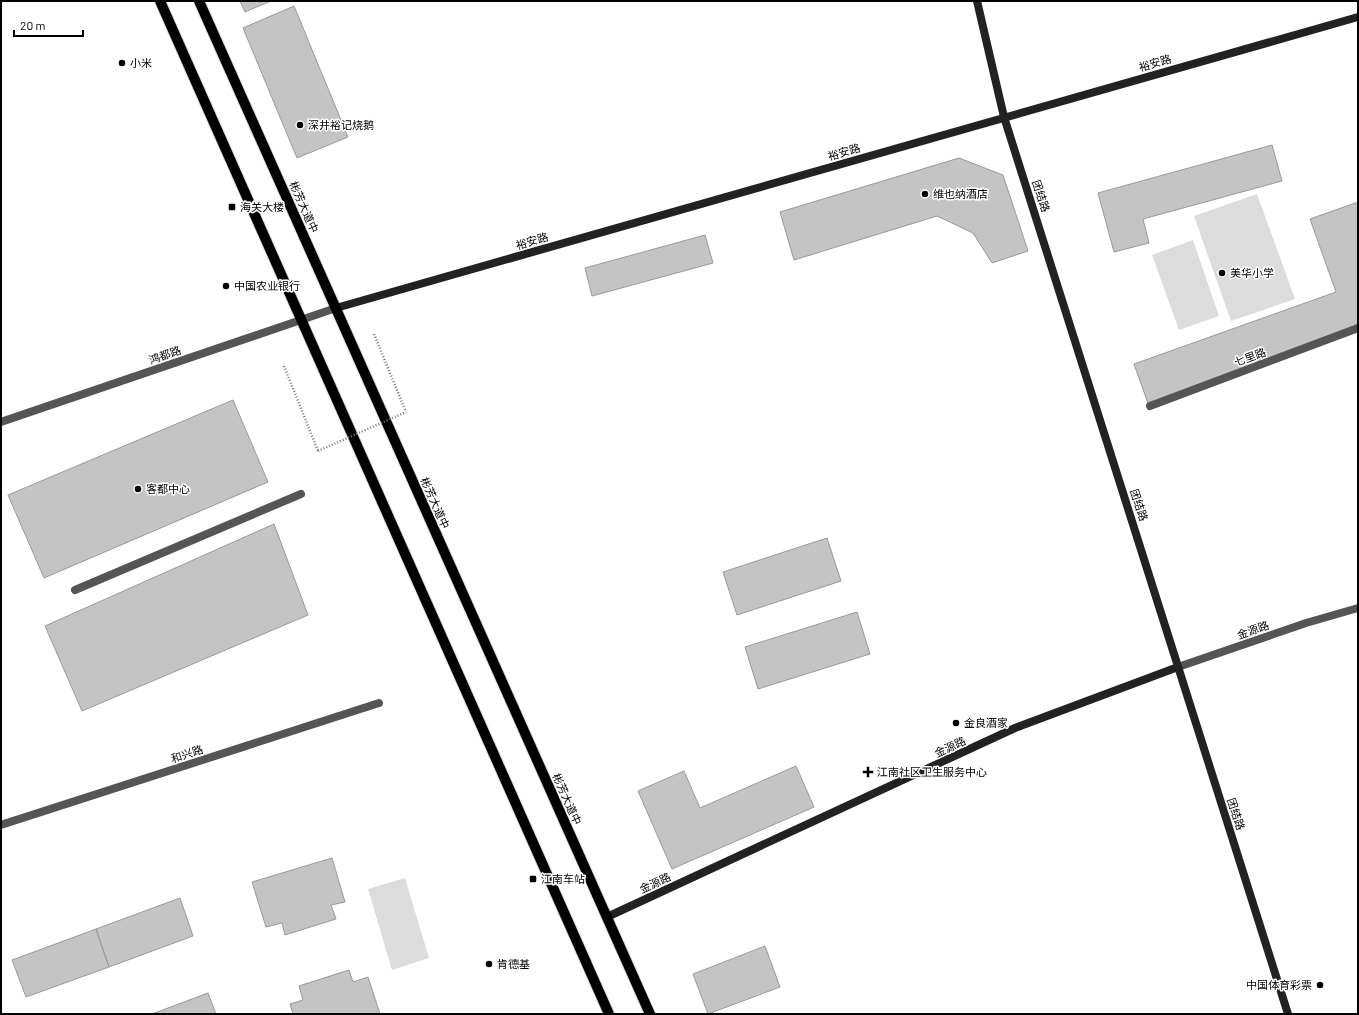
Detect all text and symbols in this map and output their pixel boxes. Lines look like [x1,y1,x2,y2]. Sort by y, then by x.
scale bar [14,12,83,38]
text: 20 m [20,18,46,32]
street label: 裕安路 [1137,52,1173,73]
place label: 小米 [130,56,152,69]
marker: 小米 [117,58,127,68]
place label: 深井裕记烧鹅 [308,118,374,131]
marker: 深井裕记烧鹅 [295,120,305,130]
street label: 裕安路 [826,141,862,162]
street label: 团结路 [1030,178,1053,214]
street label: 彬芳大道中 [287,179,322,235]
place label: 维也纳酒店 [933,187,988,200]
marker: 维也纳酒店 [920,189,930,199]
place label: 海关大楼 [240,200,284,213]
marker: 海关大楼 [227,202,237,212]
street label: 裕安路 [514,230,550,251]
place label: 美华小学 [1230,266,1274,279]
marker: 美华小学 [1217,268,1227,278]
place label: 中国农业银行 [234,279,300,292]
marker: 中国农业银行 [221,281,231,291]
street label: 鸿都路 [147,343,183,366]
street label: 七里路 [1232,345,1268,368]
street label: 彬芳大道中 [418,475,453,531]
place label: 客都中心 [146,482,190,495]
marker: 客都中心 [133,484,143,494]
street label: 团结路 [1128,487,1151,523]
street label: 金源路 [1235,618,1271,641]
place label: 金良酒家 [964,716,1008,729]
marker: 金良酒家 [951,718,961,728]
street label: 金源路 [932,734,967,759]
street label: 和兴路 [169,742,205,765]
place label: 江南社区卫生服务中心 [877,765,987,778]
marker: 江南社区卫生服务中心 [862,766,874,778]
street label: 彬芳大道中 [550,771,585,827]
street label: 团结路 [1225,796,1248,832]
street label: 金源路 [637,870,672,895]
place label: 江南车站 [541,872,585,885]
marker: 江南车站 [528,874,538,884]
place label: 肯德基 [497,957,530,970]
marker: 肯德基 [484,959,494,969]
place label: 中国体育彩票 [1246,978,1312,991]
marker: 中国体育彩票 [1315,980,1325,990]

